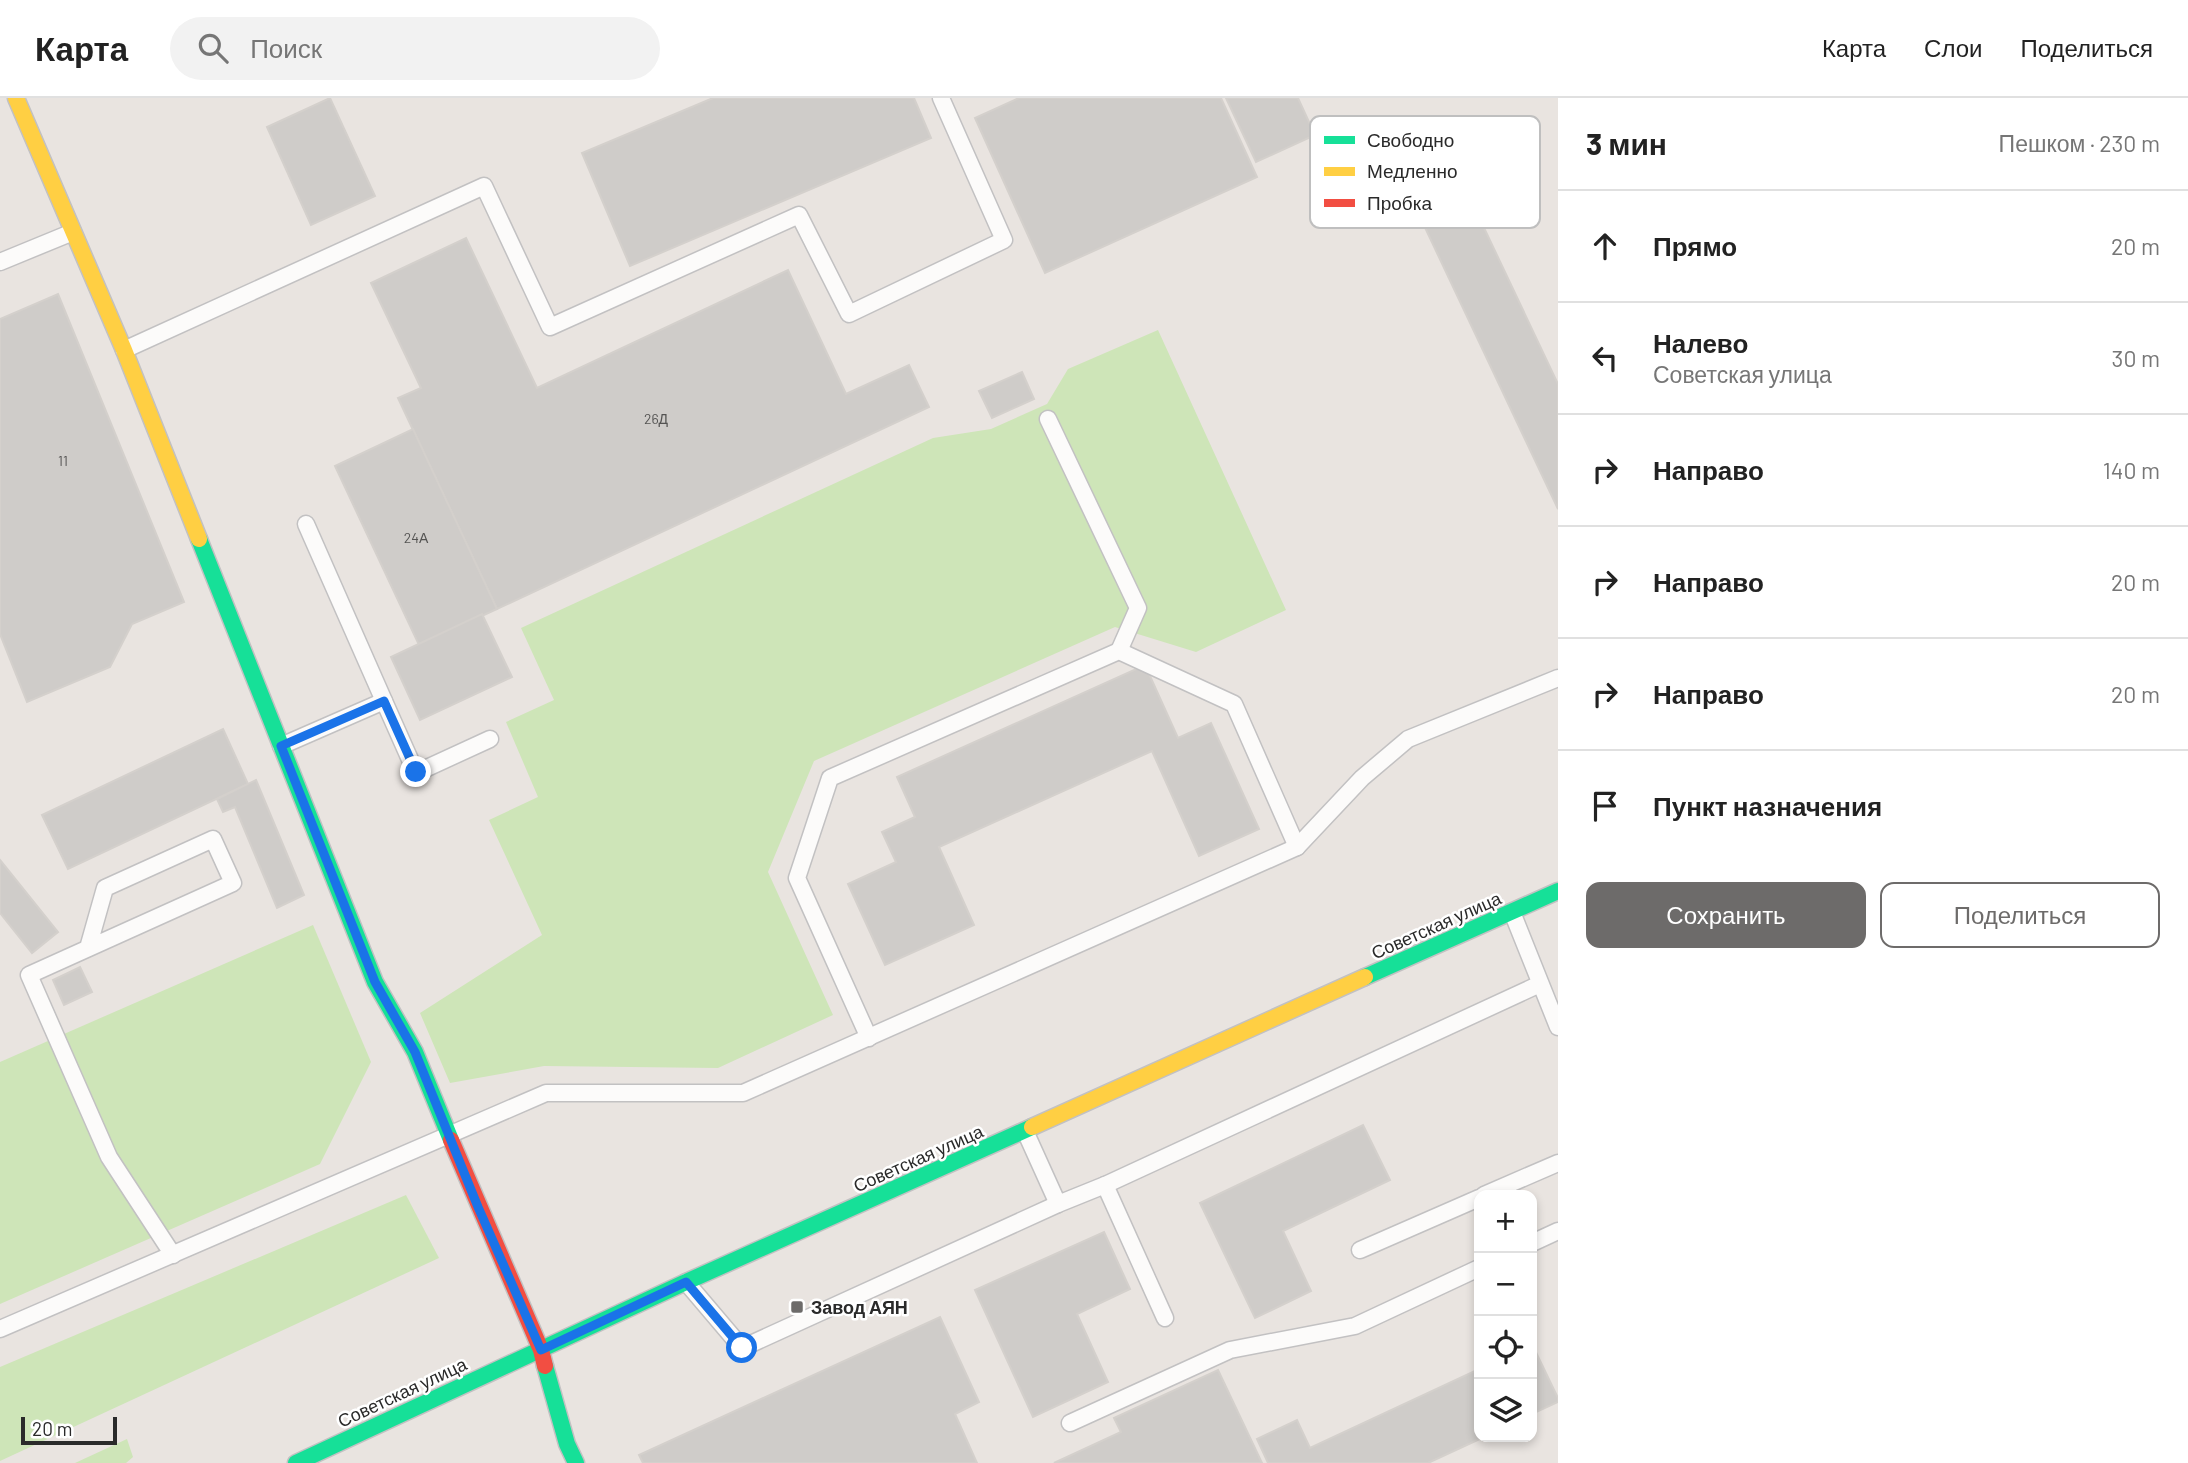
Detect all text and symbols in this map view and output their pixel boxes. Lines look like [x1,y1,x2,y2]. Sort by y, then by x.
search box [170,17,660,80]
text: Карта [35,28,128,68]
icon: search [194,29,232,67]
text: Поиск [250,32,322,63]
text: Карта [1822,33,1886,62]
text: Слои [1924,33,1982,62]
text: Поделиться [2020,33,2153,62]
legend [1310,116,1540,228]
text: 3 мин [1586,125,1667,161]
text: Свободно [1367,128,1454,151]
text: Пешком · 230 m [1999,129,2160,157]
text: Медленно [1367,159,1457,182]
text: Пробка [1367,191,1432,214]
icon: ahead [1586,227,1624,265]
text: Прямо [1653,230,1737,261]
text: 20 m [2111,232,2160,260]
text: Налево [1653,327,1748,358]
icon: left [1586,339,1624,377]
text: 30 m [2112,344,2160,372]
text: Советская улица [1653,360,1832,388]
house number: 26Д [644,410,669,427]
icon: right [1586,451,1624,489]
house number: 11 [58,452,68,469]
text: Направо [1653,454,1764,485]
text: 140 m [2103,456,2160,484]
house number: 24А [404,529,429,546]
icon: right [1586,563,1624,601]
text: Направо [1653,566,1764,597]
text: 20 m [2111,568,2160,596]
icon: right [1586,675,1624,713]
text: Направо [1653,678,1764,709]
text: 20 m [2111,680,2160,708]
route end [400,756,431,787]
icon: arrive [1586,787,1624,825]
text: Пункт назначения [1653,790,1882,821]
button: Сохранить [1586,882,1866,948]
button: Поделиться [1880,882,2160,948]
street label: Советская улица [1368,886,1505,964]
street label: Советская улица [850,1119,987,1197]
map controls [1474,1190,1537,1442]
button: + [1474,1190,1537,1253]
button: − [1474,1253,1537,1316]
place label: Завод АЯН [811,1296,908,1318]
marker: Завод АЯН [789,1299,805,1315]
button: locate [1474,1316,1537,1379]
route start [726,1332,757,1363]
street label: Советская улица [334,1352,471,1432]
button: layers [1474,1379,1537,1442]
scale bar [21,1414,117,1446]
text: 20 m [32,1417,72,1440]

